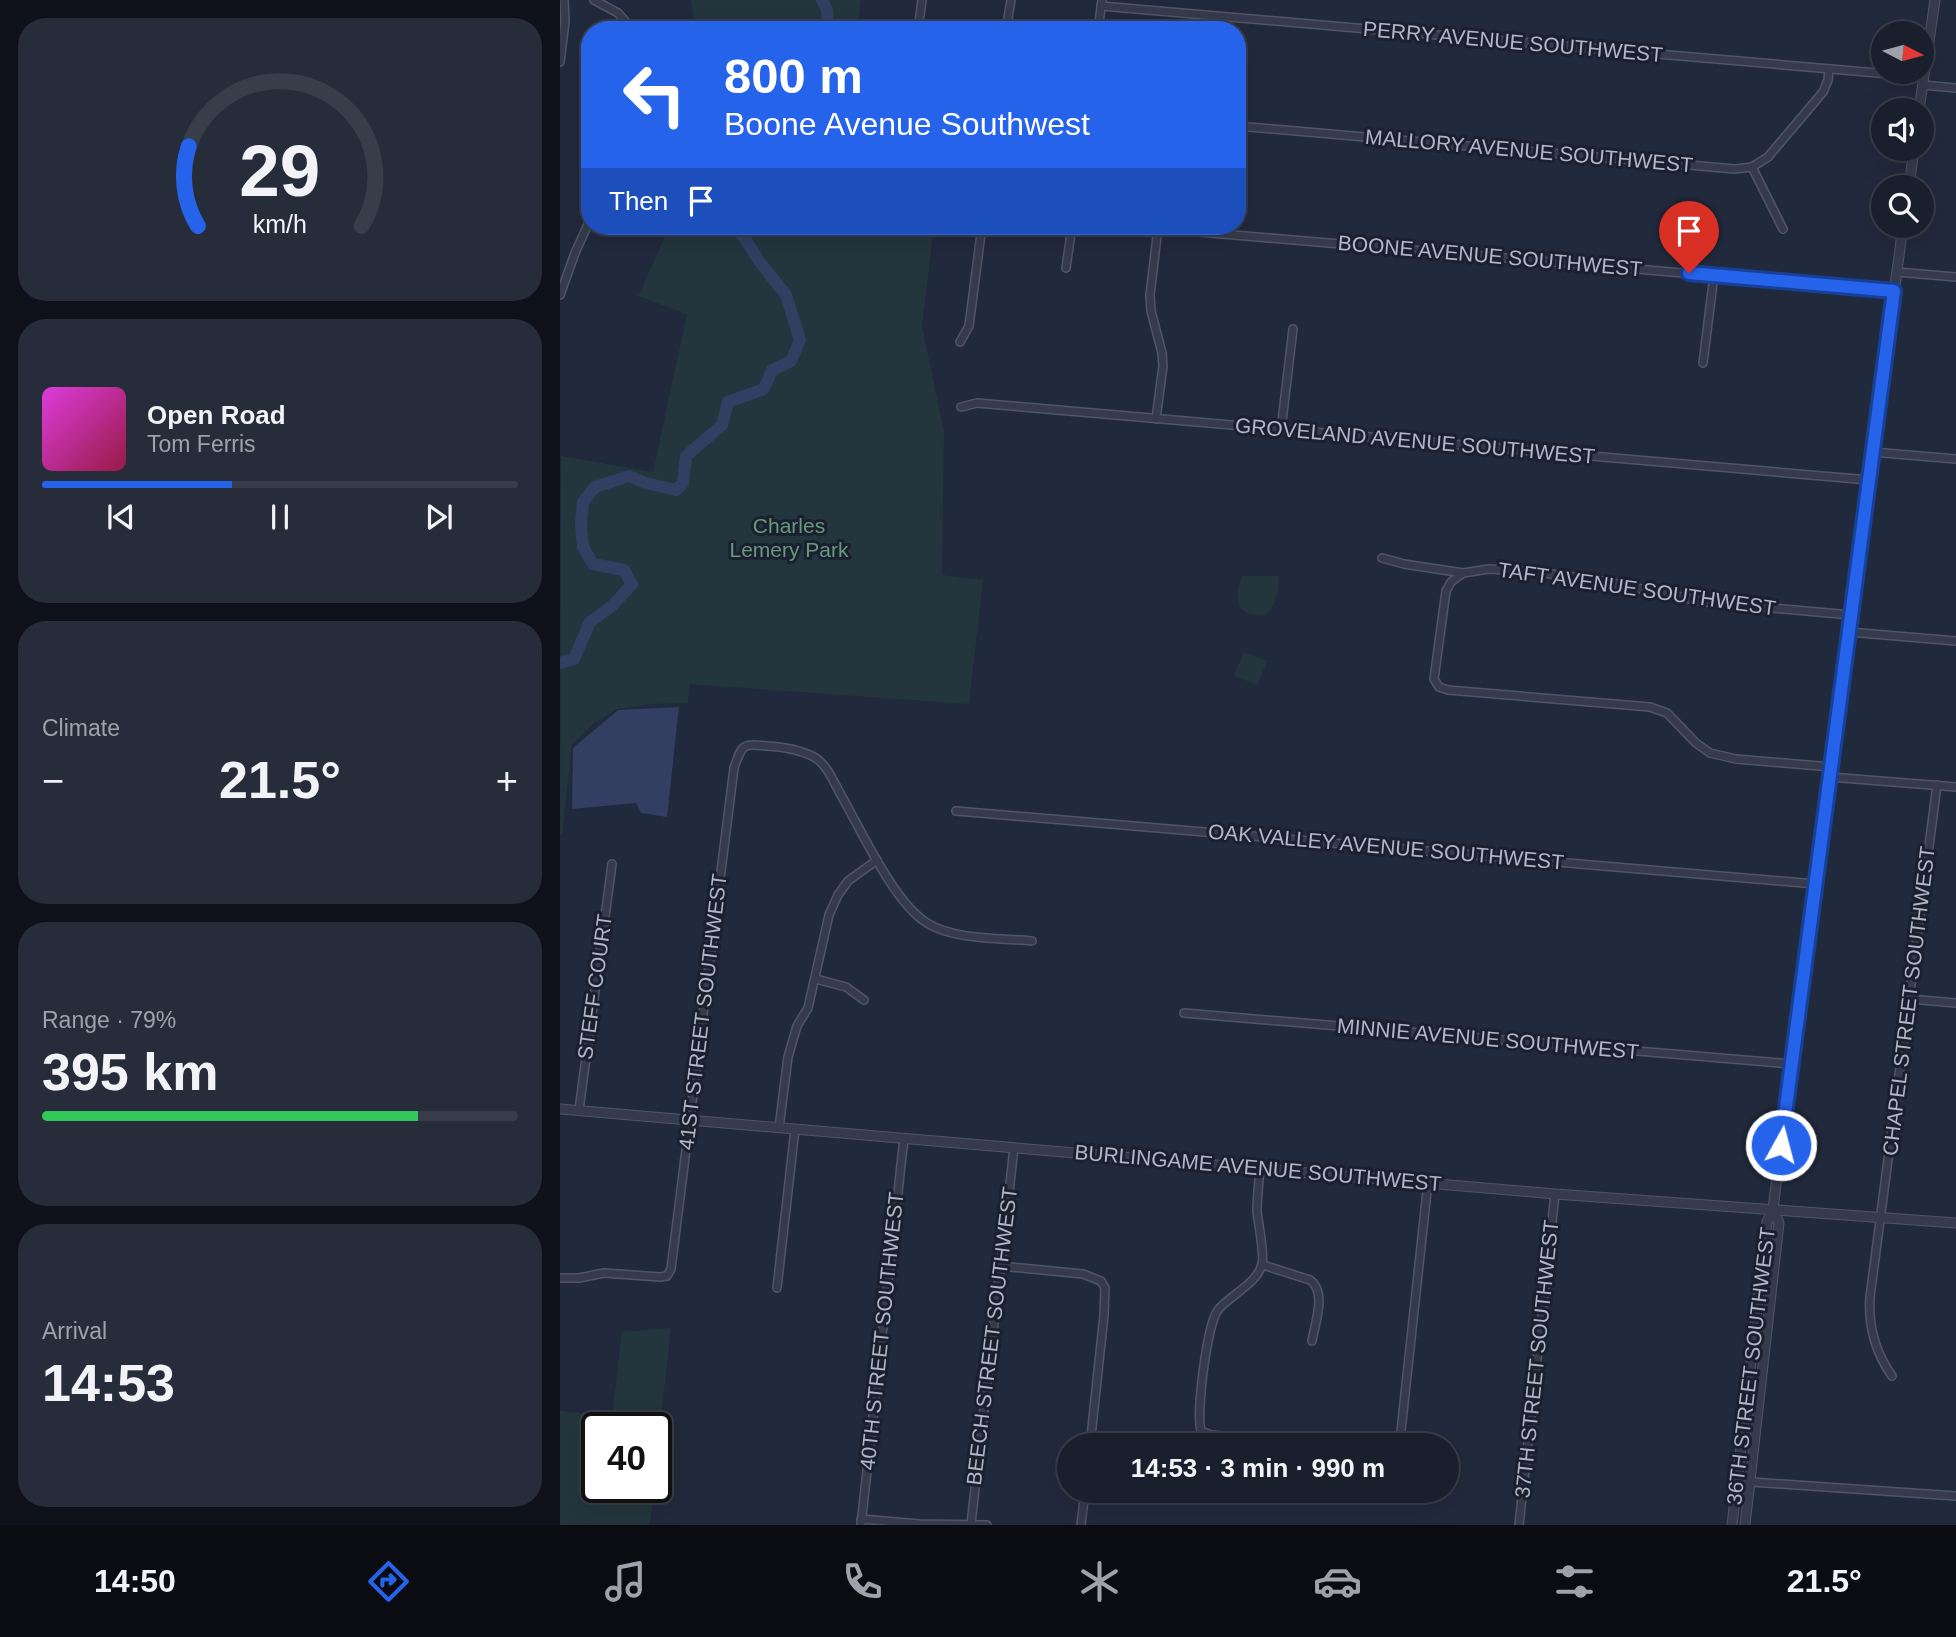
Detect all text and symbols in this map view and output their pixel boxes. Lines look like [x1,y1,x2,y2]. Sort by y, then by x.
street label: PERRY AVENUE SOUTHWEST [1362,17,1664,66]
north arrow [1871,21,1934,84]
map controls [1871,21,1934,238]
icon: left [609,49,700,140]
text: 800 m [724,49,863,103]
button: sound [1871,98,1934,161]
text: Boone Avenue Southwest [724,106,1090,142]
street label: MALLORY AVENUE SOUTHWEST [1364,125,1694,176]
text: 29 [240,130,320,211]
button: search [1871,175,1934,238]
icon: arrive [682,182,720,220]
text: Then [609,186,668,216]
pin [1659,201,1719,273]
text: km/h [253,210,307,238]
icon: arrive [1670,212,1708,250]
street label: BOONE AVENUE SOUTHWEST [1337,231,1643,280]
text: Open Road [147,400,286,430]
street label: GROVELAND AVENUE SOUTHWEST [1234,413,1596,468]
text: Tom Ferris [147,431,256,457]
icon: previous [102,498,140,536]
icon: pause [261,498,299,536]
icon: next [420,498,458,536]
park label: Charles Lemery Park [729,514,849,561]
street label: TAFT AVENUE SOUTHWEST [1497,558,1777,619]
text: Climate [42,715,120,741]
text: 21.5° [219,751,341,809]
text: − [42,760,64,802]
text: + [496,760,518,802]
street label: OAK VALLEY AVENUE SOUTHWEST [1207,819,1565,874]
street label: CHAPEL STREET SOUTHWEST [1878,845,1939,1157]
street label: 41ST STREET SOUTHWEST [674,872,731,1151]
street label: STEFF COURT [573,913,616,1061]
text: Range · 79% [42,1007,176,1033]
street label: MINNIE AVENUE SOUTHWEST [1336,1014,1640,1063]
text: 395 km [42,1043,218,1101]
position arrow [1744,1108,1818,1182]
street label: BURLINGAME AVENUE SOUTHWEST [1074,1140,1443,1195]
street label: BEECH STREET SOUTHWEST [962,1185,1021,1487]
street label: 40TH STREET SOUTHWEST [855,1191,908,1471]
street label: 37TH STREET SOUTHWEST [1510,1219,1563,1499]
street label: 36TH STREET SOUTHWEST [1722,1226,1779,1506]
text: Arrival [42,1318,107,1344]
text: 14:53 [42,1354,175,1412]
speed limit sign: 40 [581,1412,672,1503]
text: 14:53 · 3 min · 990 m [1131,1453,1385,1483]
icon: directions [364,1557,413,1606]
icon: music [601,1557,650,1606]
icon: phone [838,1557,887,1606]
icon: climate [1075,1557,1124,1606]
icon: car [1313,1557,1362,1606]
icon: filters [1550,1557,1599,1606]
text: 14:50 [94,1563,176,1599]
text: 21.5° [1787,1563,1862,1599]

